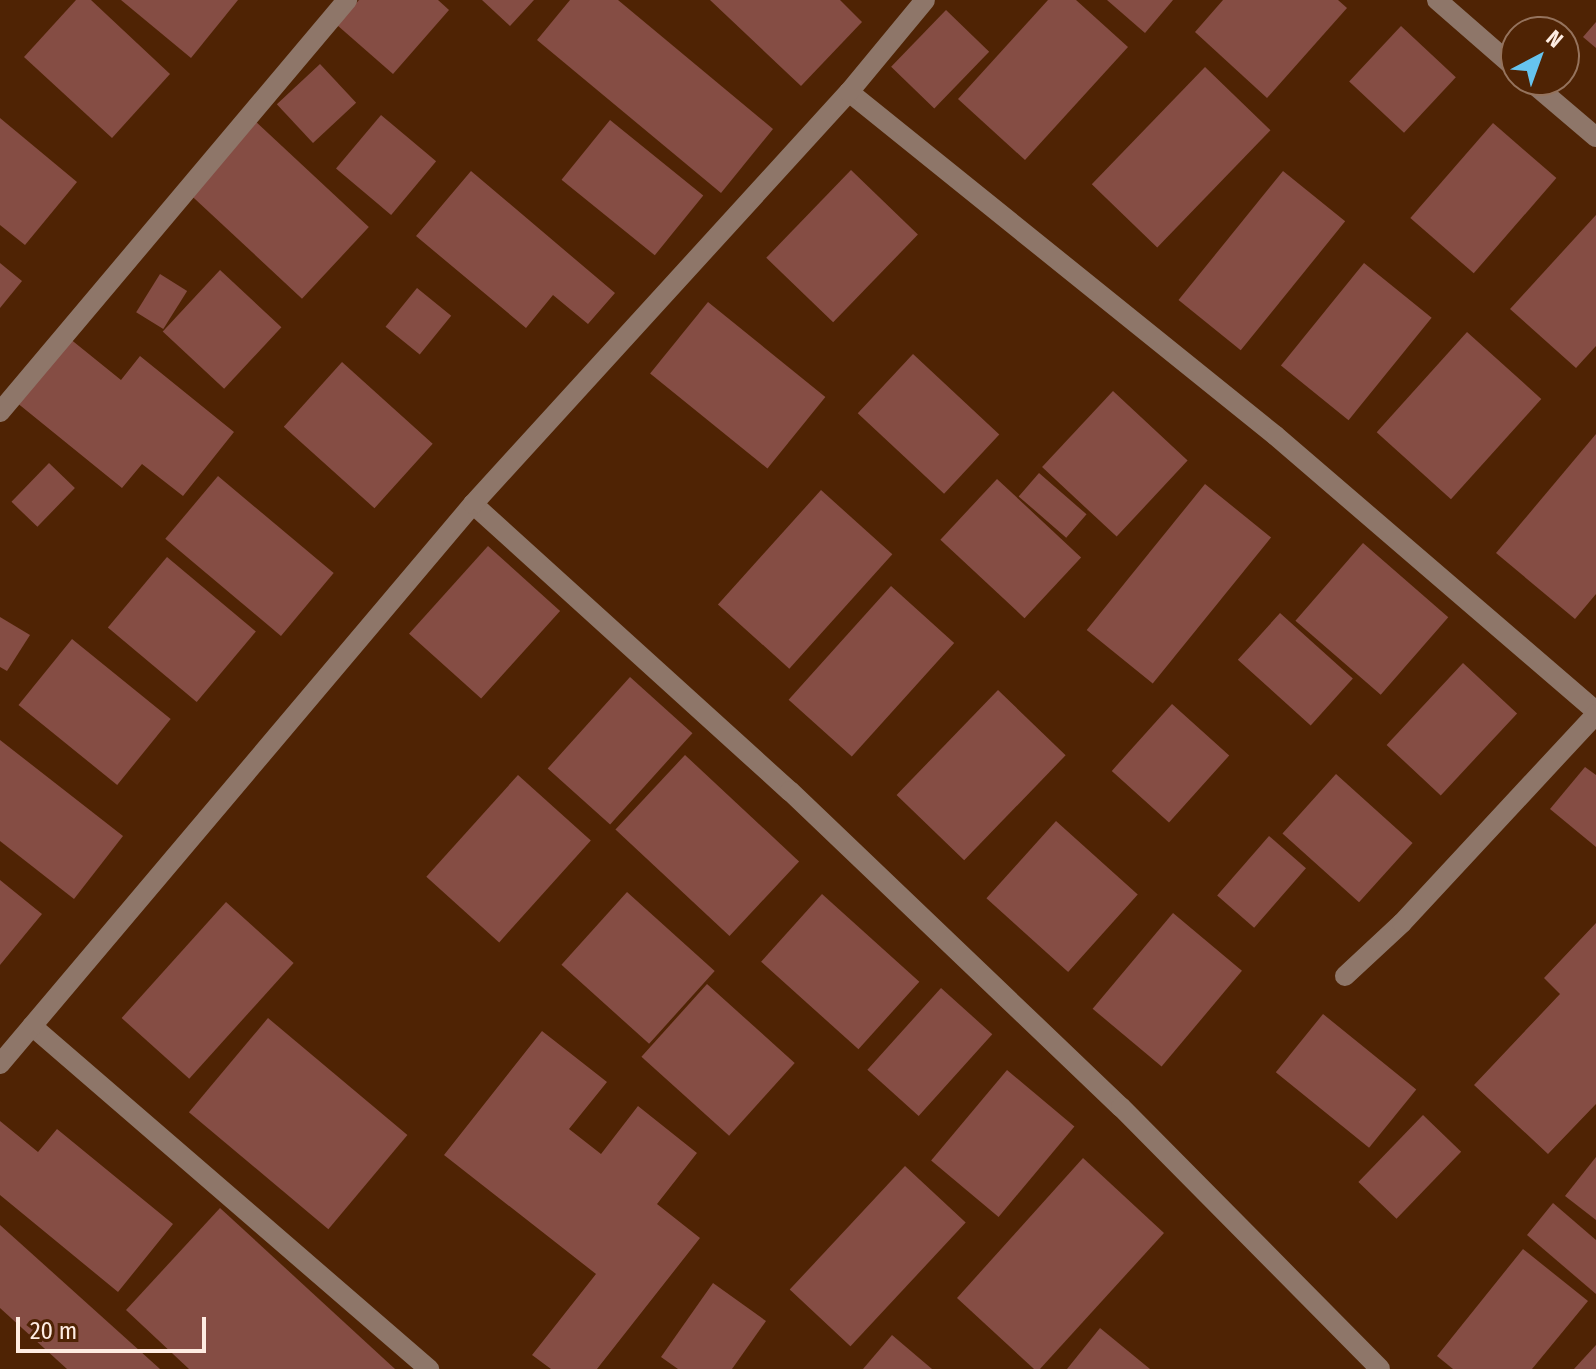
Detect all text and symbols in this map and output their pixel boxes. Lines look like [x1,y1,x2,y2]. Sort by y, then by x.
north arrow [1500,16,1580,96]
text: N [1541,25,1569,54]
scale bar [20,1301,210,1351]
text: 20 m [30,1317,77,1345]

